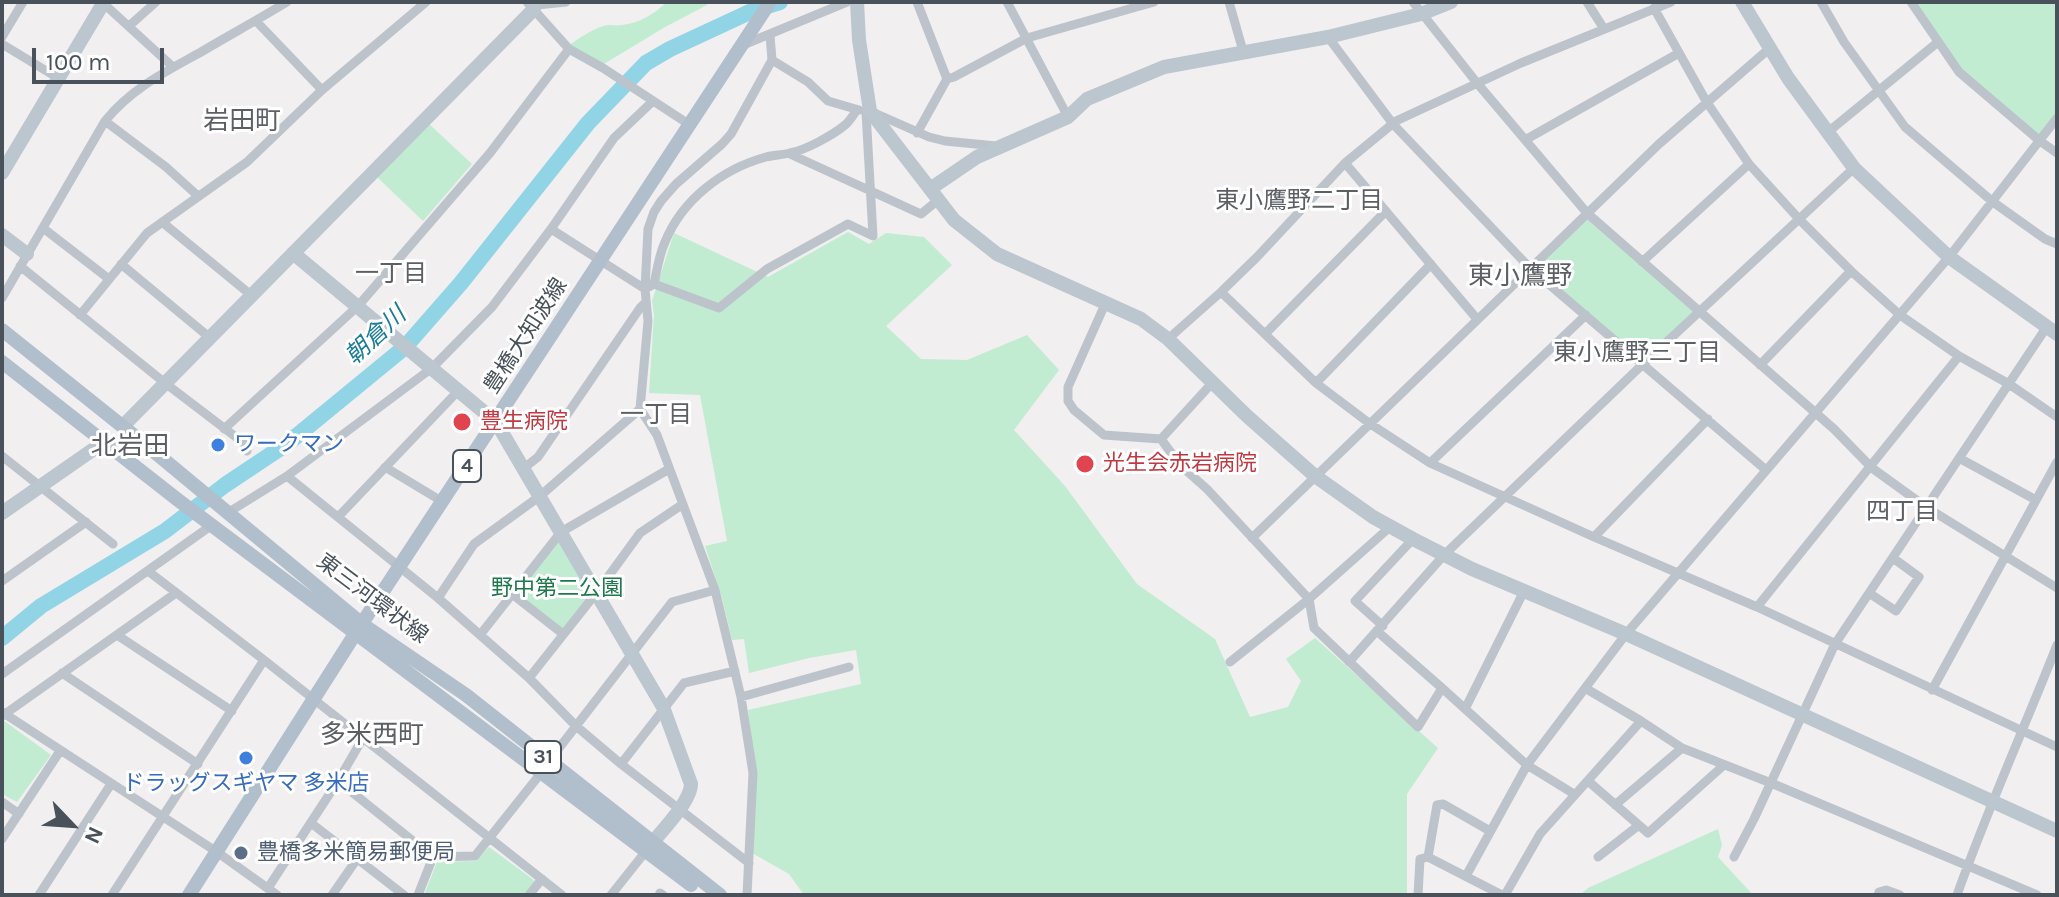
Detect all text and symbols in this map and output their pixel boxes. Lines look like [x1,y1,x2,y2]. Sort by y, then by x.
scale bar [36,32,168,82]
text: 100 m [46,48,111,76]
district label: 岩田町 [203,106,281,138]
district label: 東小鷹野二丁目 [1215,187,1383,215]
district label: 一丁目 [355,260,427,288]
district label: 東小鷹野 [1468,261,1572,293]
street label: 豊橋大知波線 [479,273,573,399]
water label: 朝倉川 [340,301,412,371]
district label: 東小鷹野三丁目 [1553,339,1721,367]
district label: 一丁目 [620,401,692,429]
place label: 豊生病院 [480,409,568,435]
marker: 豊生病院 [451,411,473,433]
district label: 北岩田 [91,431,169,463]
place label: ワークマン [234,432,344,458]
marker: ワークマン [209,436,227,454]
road number: 4 [453,450,481,482]
place label: 光生会赤岩病院 [1103,451,1257,477]
marker: 光生会赤岩病院 [1074,453,1096,475]
district label: 四丁目 [1866,498,1938,526]
street label: 東三河環状線 [311,549,433,649]
park label: 野中第二公園 [491,576,623,602]
district label: 多米西町 [320,720,424,752]
road number: 31 [525,741,561,773]
marker: ドラッグスギヤマ 多米店 [237,749,255,767]
place label: ドラッグスギヤマ 多米店 [122,771,370,797]
north arrow [32,785,112,865]
text: N [79,822,109,848]
place label: 豊橋多米簡易郵便局 [257,840,455,866]
marker: 豊橋多米簡易郵便局 [232,844,250,862]

